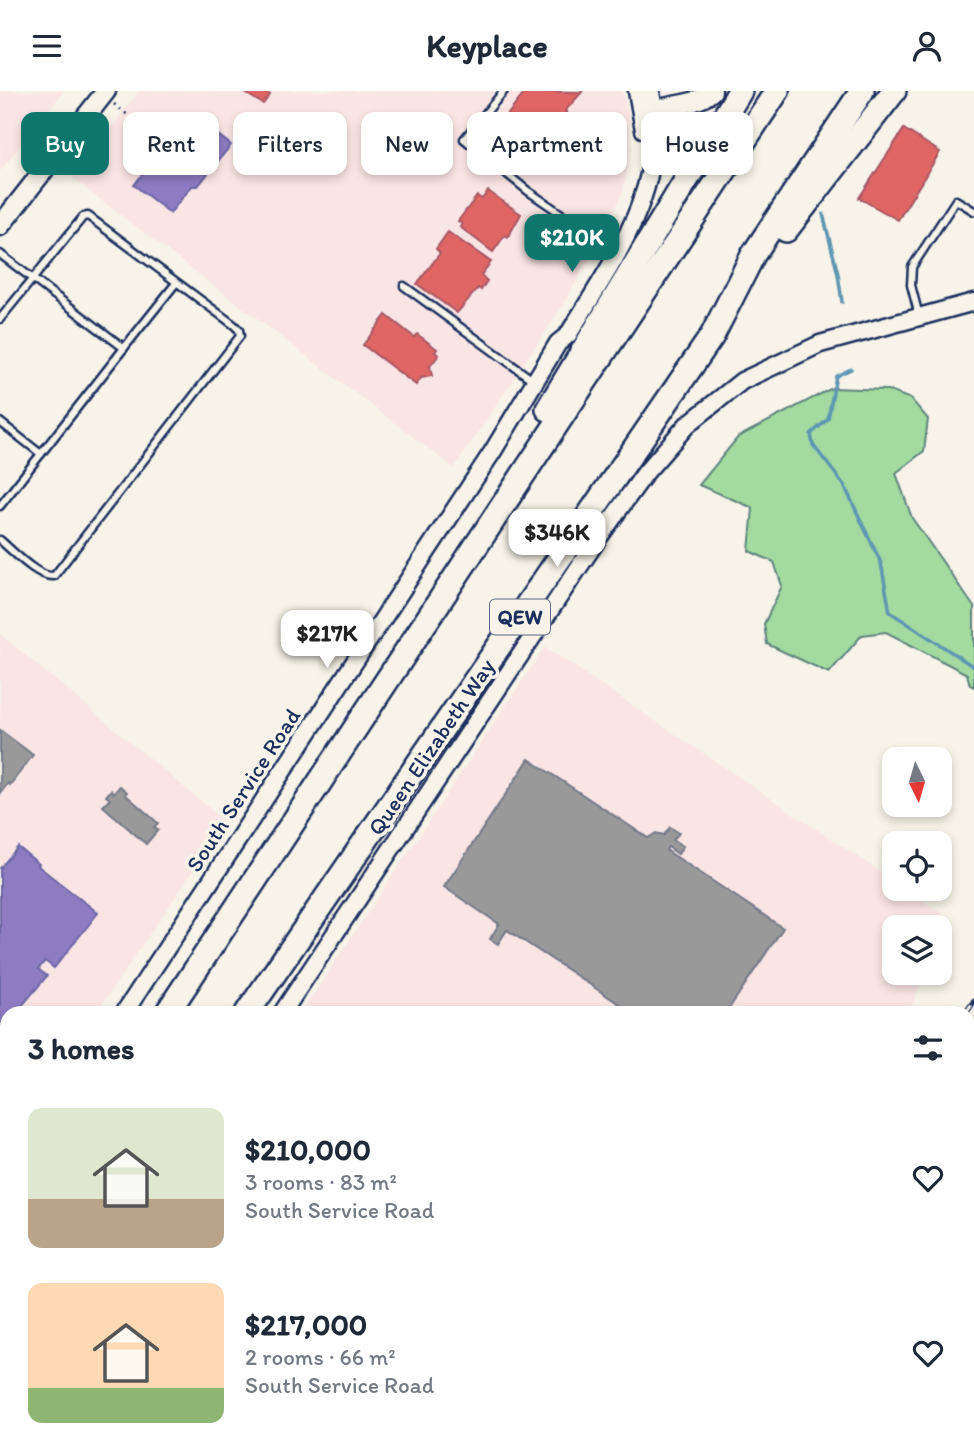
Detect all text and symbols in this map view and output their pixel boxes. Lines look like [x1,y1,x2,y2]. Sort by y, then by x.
icon: menu [28,27,66,65]
text: Keyplace [426,27,548,65]
icon: person [908,27,946,65]
chip: Buy [21,112,109,175]
chip: Rent [123,112,219,175]
chip: Filters [233,112,347,175]
chip: New [361,112,453,175]
chip: Apartment [467,112,627,175]
chip: House [641,112,753,175]
pin: $210K [523,215,621,274]
text: $210K [540,223,604,251]
pin: $346K [508,510,606,569]
text: $346K [525,518,589,546]
road number: QEW [490,599,550,635]
pin: $217K [278,611,376,670]
text: $217K [297,619,357,647]
street label: Queen Elizabeth Way [361,653,501,841]
street label: South Service Road [180,703,307,877]
north arrow [882,747,952,817]
map controls [882,747,952,985]
button: locate [882,831,952,901]
button: layers [882,915,952,985]
icon: filters [909,1029,947,1067]
text: 3 homes [28,1030,135,1067]
text: $210,000 [245,1131,371,1168]
icon: home [84,1136,168,1220]
icon: heart [909,1159,947,1197]
text: 3 rooms · 83 m² [245,1168,397,1196]
text: South Service Road [245,1196,434,1224]
text: $217,000 [245,1306,367,1343]
icon: home [84,1311,168,1395]
icon: heart [909,1334,947,1372]
text: 2 rooms · 66 m² [245,1343,396,1371]
text: South Service Road [245,1371,434,1399]

